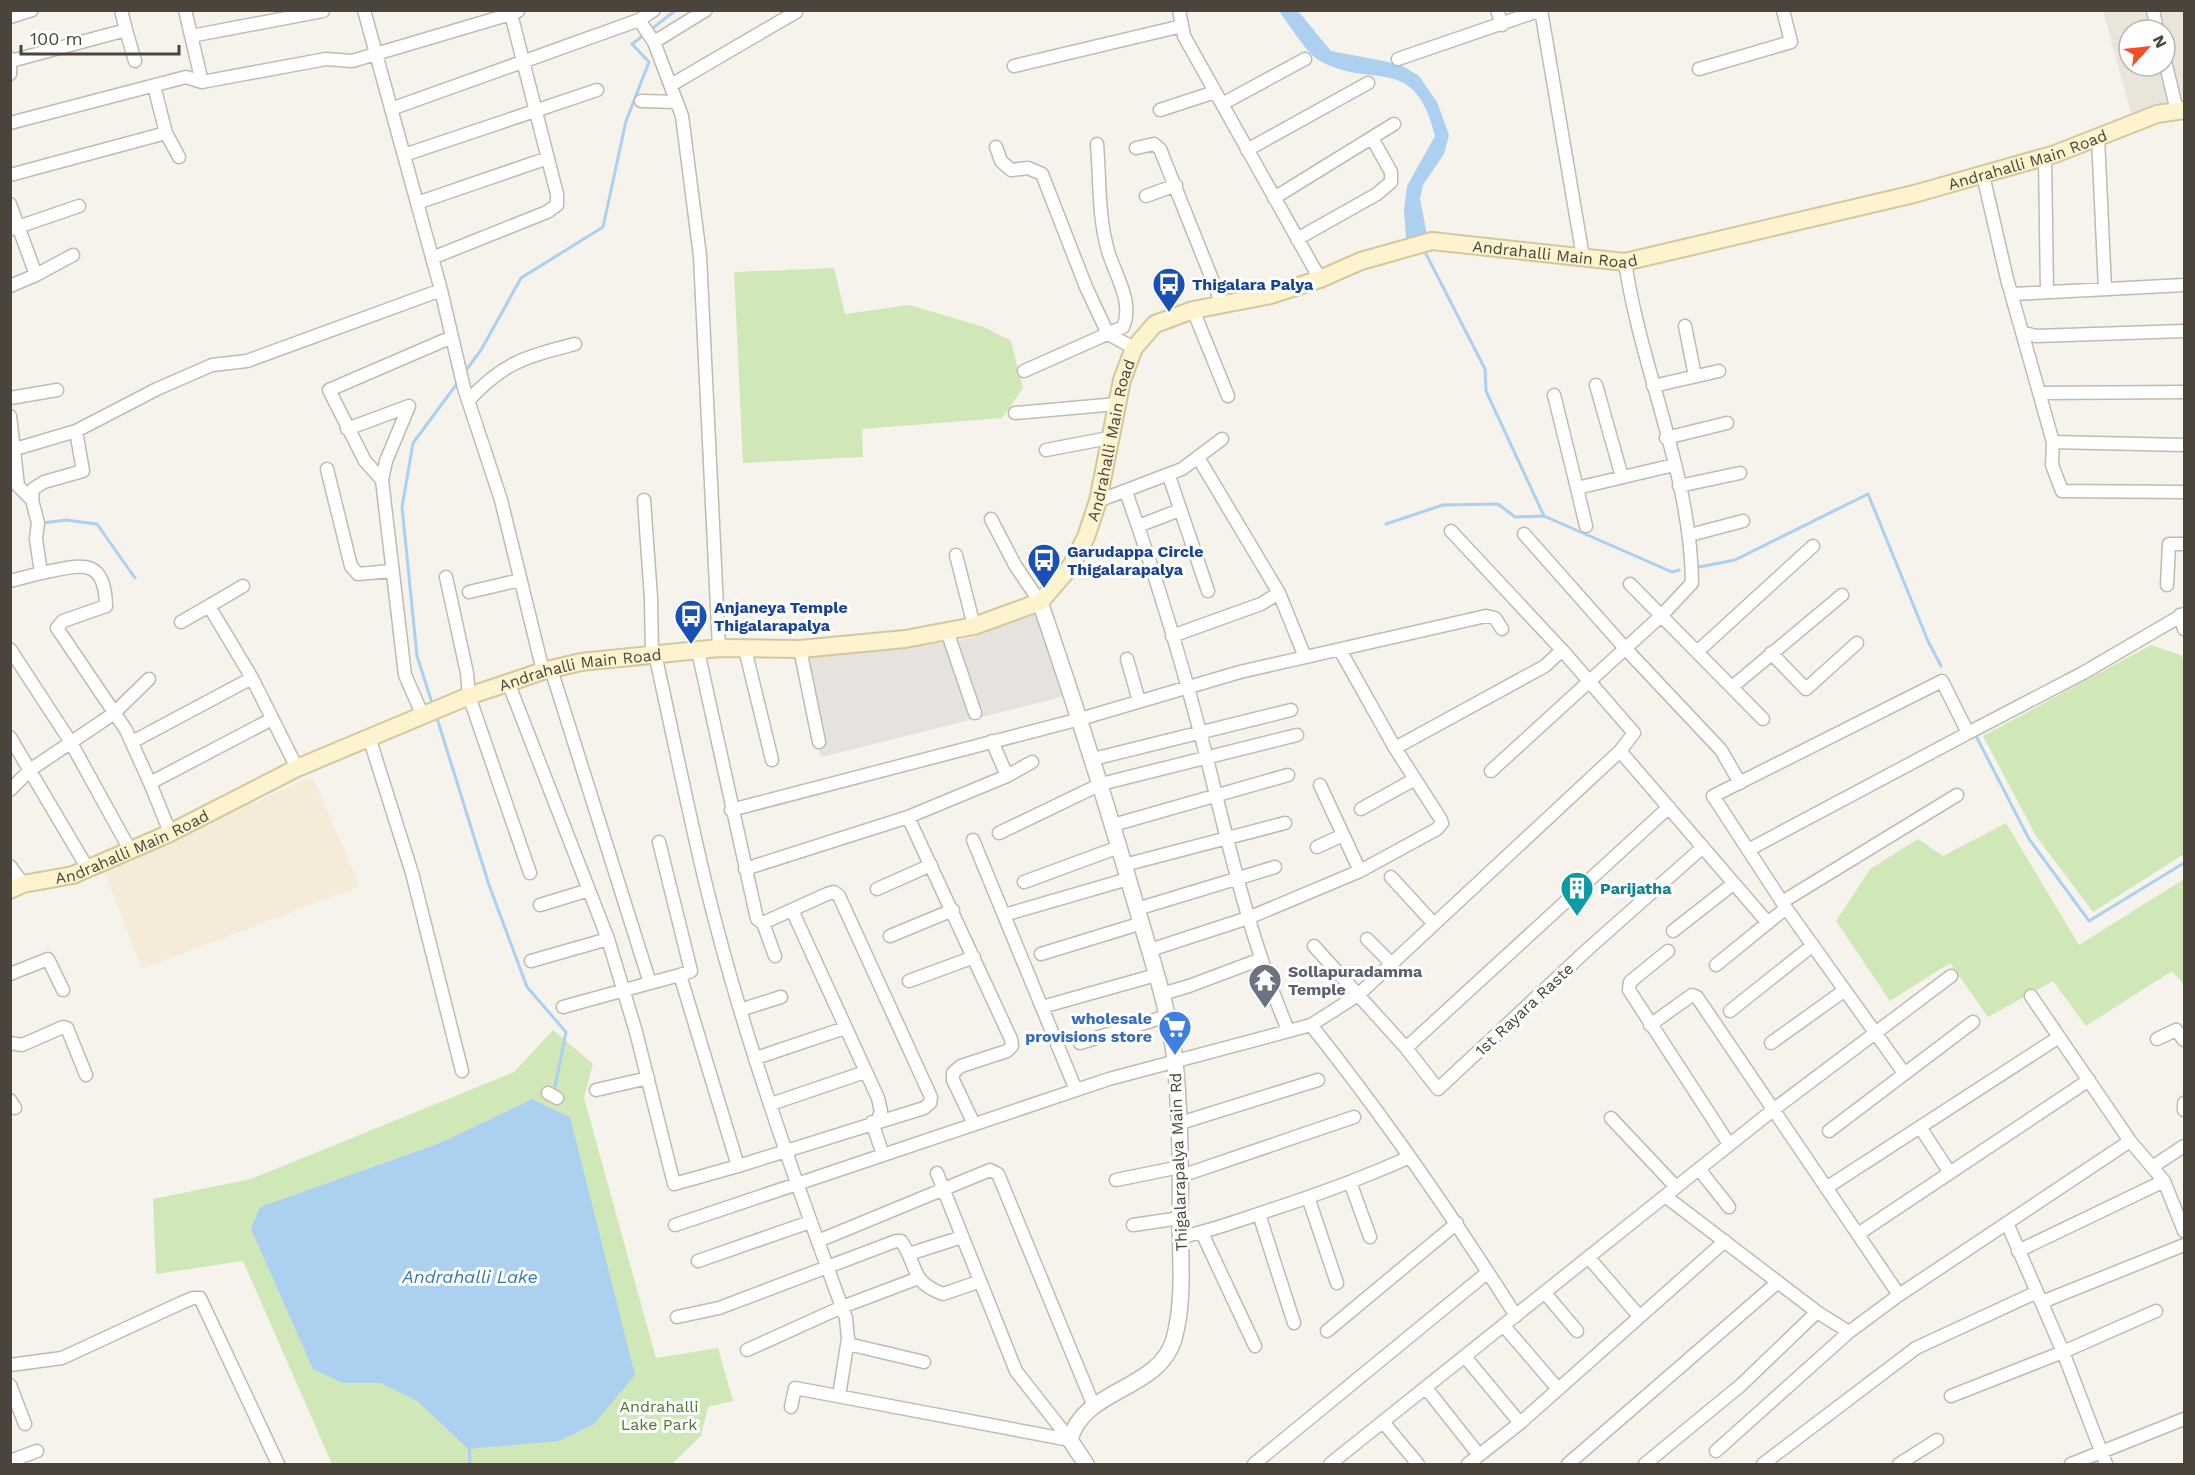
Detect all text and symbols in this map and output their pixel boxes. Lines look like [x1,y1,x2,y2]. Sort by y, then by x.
scale bar [21,18,178,56]
north arrow [2117,18,2177,78]
text: 100 m [30,28,83,49]
text: N [2149,32,2171,51]
street label: Andrahalli Main Road [1946,126,2110,194]
street label: Andrahalli Main Road [1471,236,1639,272]
bus stop icon: Thigalara Palya [1151,266,1187,313]
place label: Thigalara Palya [1192,275,1314,294]
street label: Andrahalli Main Road [1083,357,1139,524]
bus stop icon: Garudappa Circle Thigalarapalya [1026,542,1062,589]
place label: Garudappa Circle Thigalarapalya [1067,542,1204,579]
bus stop icon: Anjaneya Temple Thigalarapalya [673,598,709,645]
place label: Anjaneya Temple Thigalarapalya [714,598,848,635]
street label: Andrahalli Main Road [497,645,662,695]
street label: Andrahalli Main Road [54,806,212,888]
building icon: Parijatha [1559,870,1595,917]
place label: Parijatha [1600,879,1672,898]
street label: 1st Rayara Raste [1471,959,1578,1060]
temple icon: Sollapuradamma Temple [1247,962,1283,1009]
place label: Sollapuradamma Temple [1288,962,1423,999]
place label: wholesale provisions store [1025,1009,1152,1046]
supermarket icon: wholesale provisions store [1157,1009,1193,1056]
street label: Thigalarapalya Main Rd [1166,1072,1191,1252]
water label: Andrahalli Lake [401,1266,538,1287]
park label: Andrahalli Lake Park [620,1397,698,1434]

